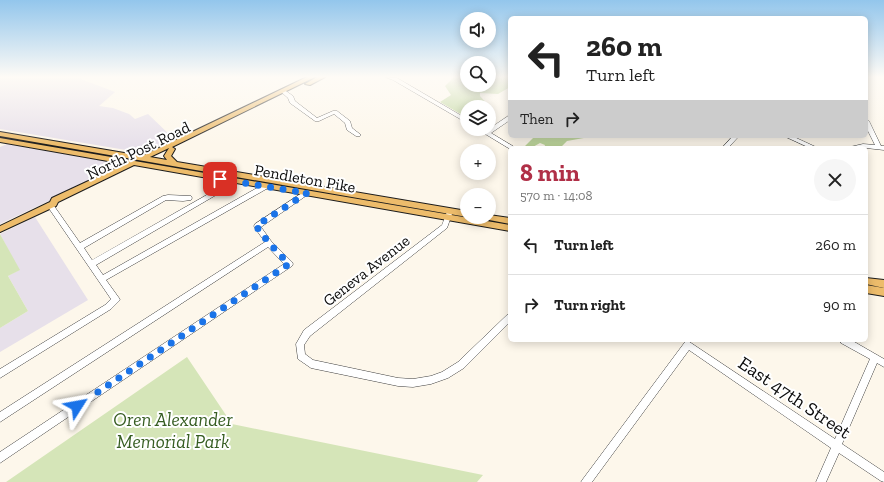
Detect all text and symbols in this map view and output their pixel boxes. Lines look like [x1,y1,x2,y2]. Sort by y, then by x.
map controls [460,12,496,224]
button: sound [460,12,496,48]
text: 260 m [586,30,662,63]
icon: left [520,32,572,84]
button: search [460,56,496,92]
text: Turn left [586,64,655,86]
button: layers [460,100,496,136]
icon: right [561,108,583,130]
text: Then [520,110,553,128]
street label: North Post Road [83,117,193,184]
button: + [460,144,496,180]
text: 8 min [520,158,580,187]
button: close [814,159,856,201]
street label: Pendleton Pike [253,160,357,197]
pin [203,162,237,196]
icon: arrive [209,168,231,190]
button: − [460,188,496,224]
text: 570 m · 14:08 [520,188,593,203]
street label: Geneva Avenue [319,231,413,310]
icon: left [520,234,542,256]
text: Turn left [554,236,614,254]
text: 260 m [815,236,856,254]
icon: right [520,294,542,316]
text: Turn right [554,296,625,314]
text: 90 m [823,296,856,314]
street label: East 47th Street [734,351,855,444]
position arrow [56,385,98,427]
park label: Oren Alexander Memorial Park [113,408,233,453]

